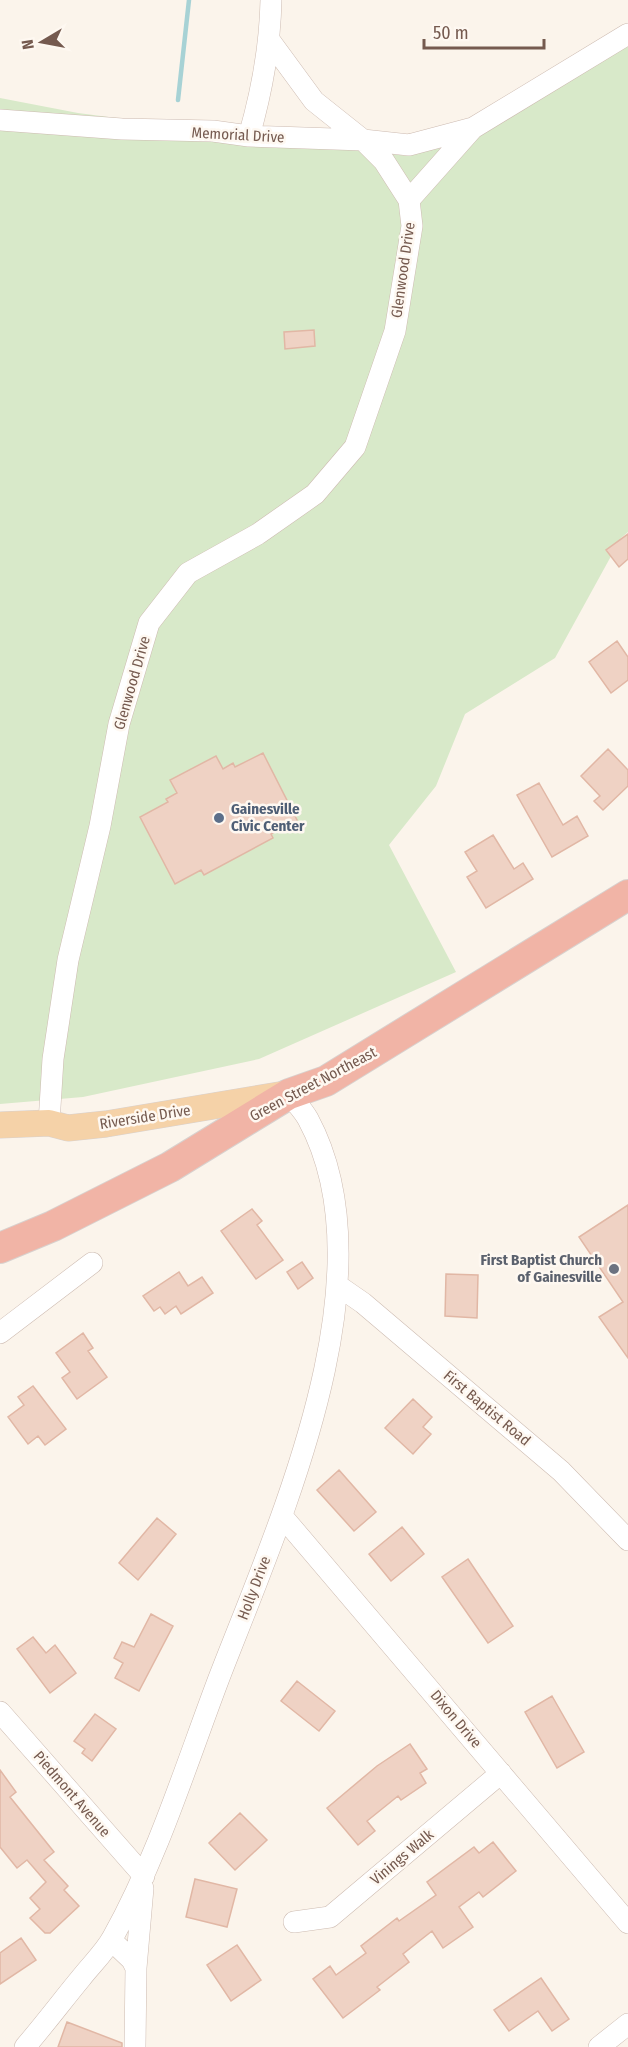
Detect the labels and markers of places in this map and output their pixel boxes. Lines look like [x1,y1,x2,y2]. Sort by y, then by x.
place label: Gainesville Civic Center [231,800,305,835]
marker: Gainesville Civic Center [212,811,226,825]
place label: First Baptist Church of Gainesville [481,1251,602,1286]
marker: First Baptist Church of Gainesville [607,1262,621,1276]

